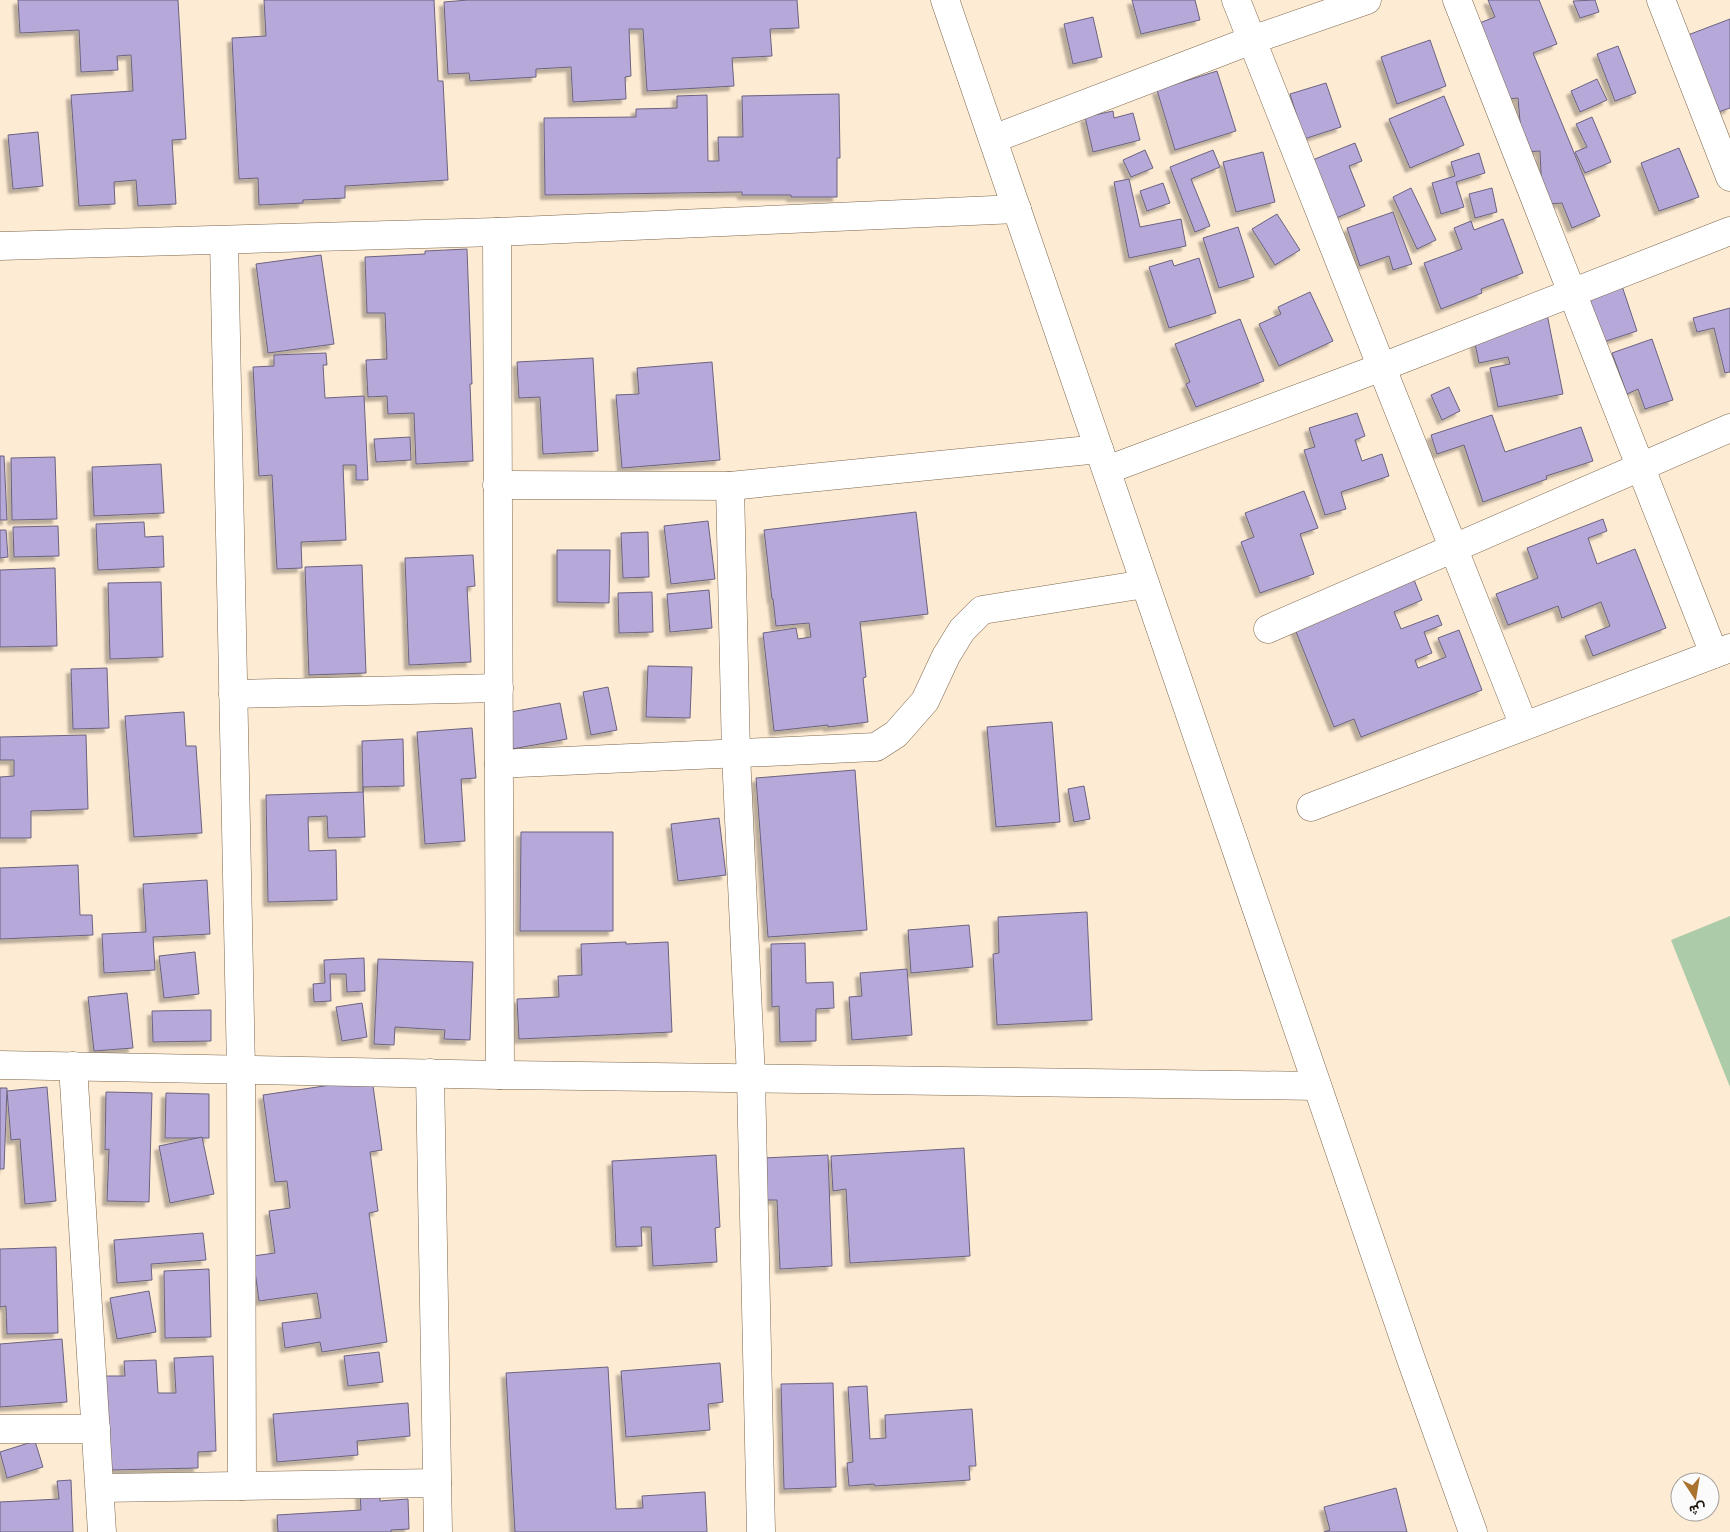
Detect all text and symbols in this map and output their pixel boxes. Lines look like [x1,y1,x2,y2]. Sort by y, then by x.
north arrow [1670,1472,1720,1522]
text: ش [1687,1498,1708,1521]

